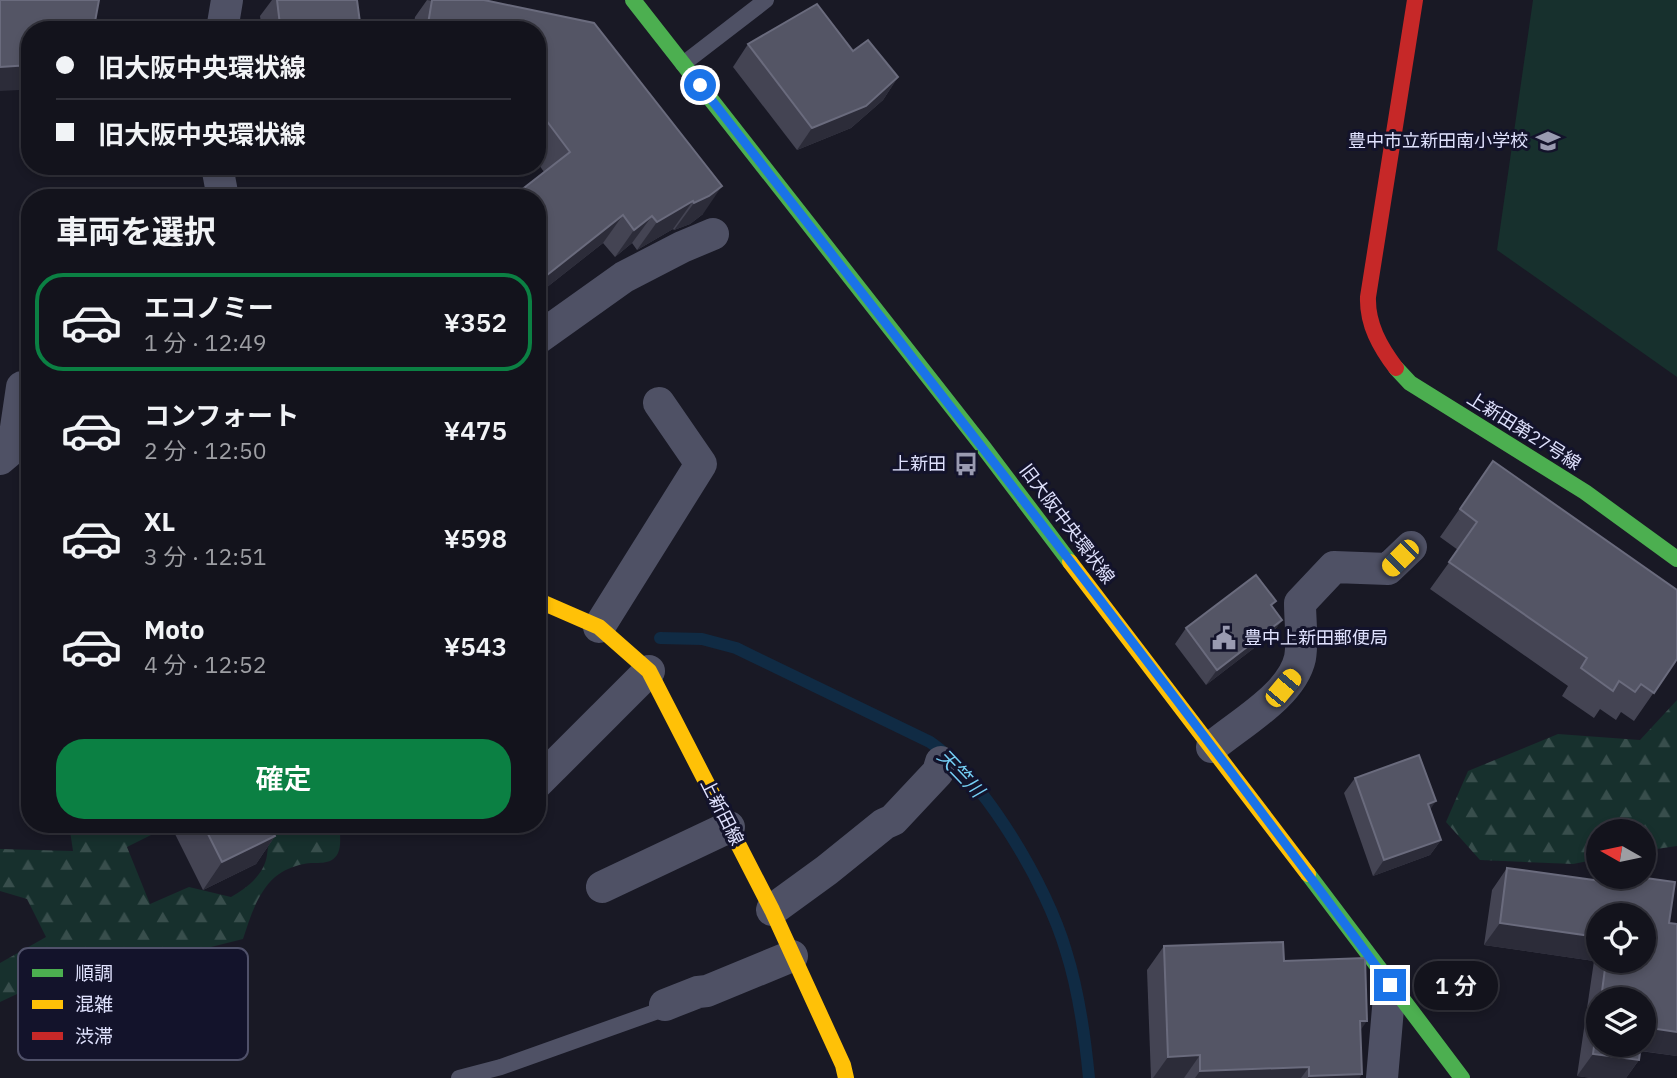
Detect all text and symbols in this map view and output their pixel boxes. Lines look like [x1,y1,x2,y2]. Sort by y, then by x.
text: 旧大阪中央環状線 [98,50,306,84]
route start [684,69,716,101]
text: 旧大阪中央環状線 [98,117,306,151]
school or university icon: 豊中市立新田南小学校 [1534,127,1562,155]
place label: 豊中市立新田南小学校 [1348,129,1528,152]
text: 車両を選択 [56,210,216,252]
text: エコノミー [144,290,274,324]
icon: car [60,291,123,354]
text: ¥352 [444,305,507,339]
text: 1 分 · 12:49 [144,327,267,357]
street label: 上新田第27号線 [1463,386,1585,475]
text: コンフォート [144,398,299,432]
icon: car [60,399,123,462]
text: ¥475 [444,413,507,447]
text: 2 分 · 12:50 [144,435,267,465]
bus stop icon: 上新田 [952,450,980,478]
place label: 上新田 [892,452,946,475]
street label: 旧大阪中央環状線 [1015,459,1120,588]
text: XL [144,504,175,538]
icon: car [60,507,123,570]
text: ¥598 [444,521,507,555]
car [1378,536,1423,580]
text: 3 分 · 12:51 [144,541,267,571]
text: Moto [144,612,204,646]
icon: car [60,615,123,678]
public building icon: 豊中上新田郵便局 [1210,624,1238,652]
place label: 豊中上新田郵便局 [1244,626,1388,649]
text: ¥543 [444,629,507,663]
text: 4 分 · 12:52 [144,649,267,679]
car [1262,665,1305,711]
button: 確定 [56,739,511,819]
water label: 天竺川 [933,744,991,803]
street label: 上新田線 [696,774,749,849]
north arrow [1586,819,1656,889]
map controls [1586,819,1656,1057]
button: locate [1586,903,1656,973]
legend [18,948,248,1060]
callout: 1 分 [1414,960,1498,1010]
text: 順調 [75,961,113,985]
route end [1374,969,1406,1001]
text: 1 分 [1435,970,1477,1000]
button: layers [1586,987,1656,1057]
text: 混雑 [75,992,113,1016]
text: 渋滞 [75,1024,113,1048]

